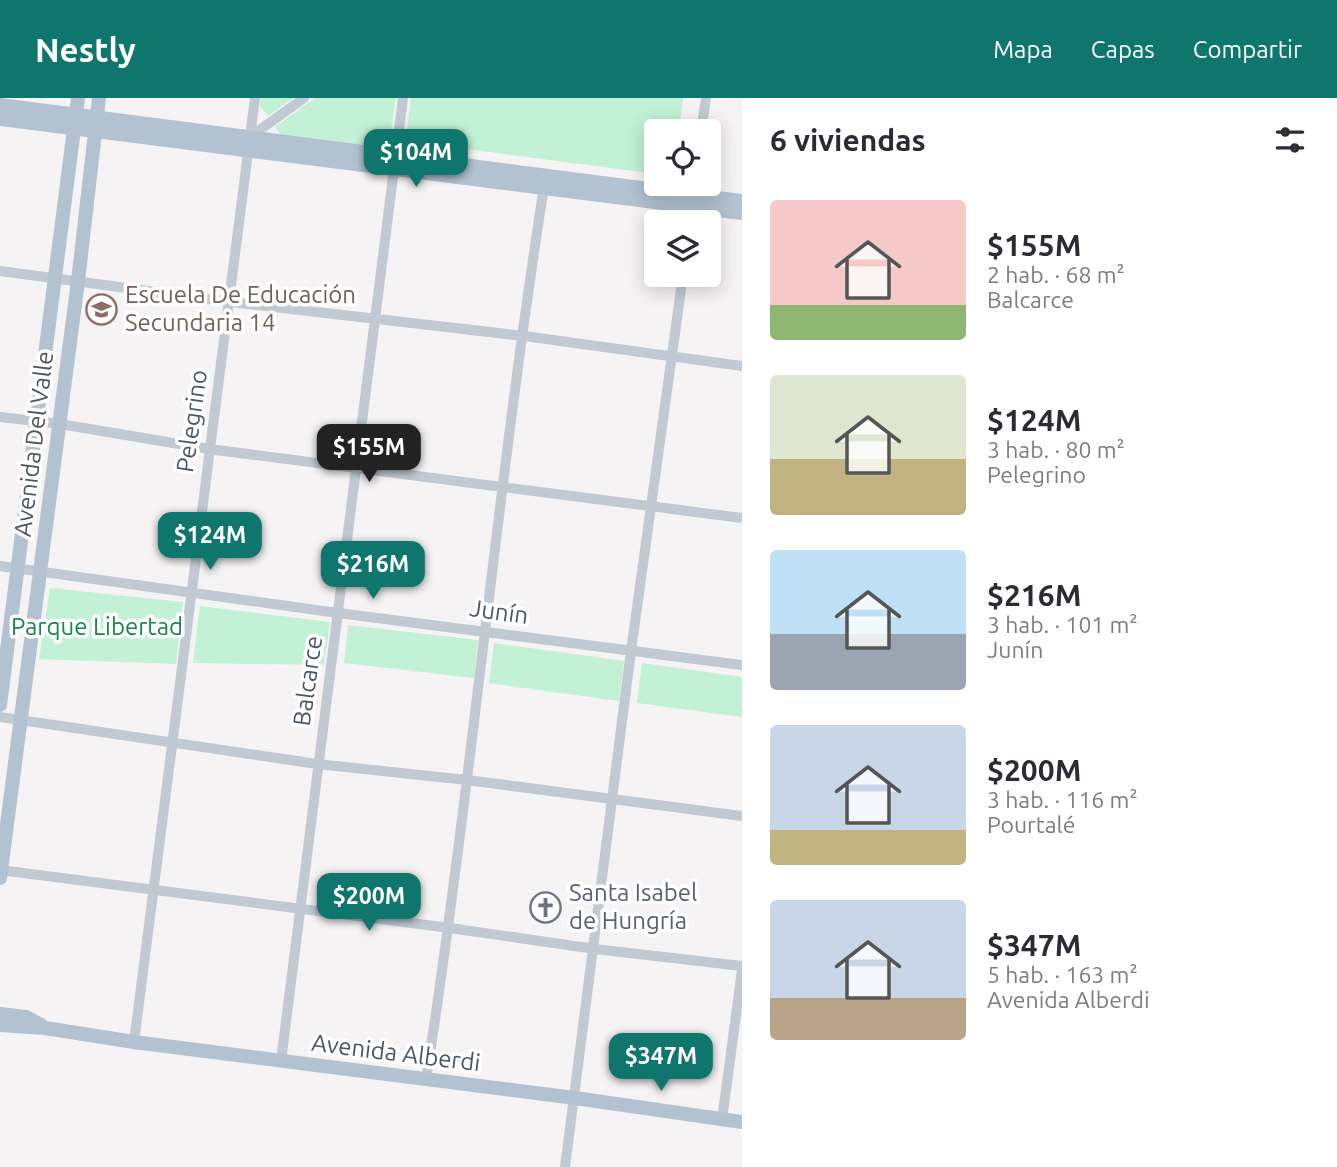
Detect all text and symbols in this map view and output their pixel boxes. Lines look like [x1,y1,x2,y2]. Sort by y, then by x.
text: Nestly [35,31,136,68]
text: Mapa [993,36,1053,63]
text: Capas [1091,36,1155,63]
text: Compartir [1193,36,1302,63]
map controls [644,119,721,287]
button: locate [644,119,721,196]
icon: filters [1271,121,1309,159]
text: 6 viviendas [770,123,926,157]
pin: $104M [367,130,465,189]
text: $104M [380,139,452,164]
button: layers [644,210,721,287]
icon: home [826,228,910,312]
text: $155M [987,228,1081,262]
text: 2 hab. · 68 m² [987,262,1125,287]
place label: Escuela De Educación Secundaria 14 [125,281,356,336]
text: Balcarce [987,287,1074,312]
school or university icon: Escuela De Educación Secundaria 14 [85,292,119,326]
street label: Avenida Del Valle [9,350,58,538]
street label: Pelegrino [171,368,212,474]
icon: home [826,403,910,487]
text: $124M [987,403,1081,437]
pin: $155M [320,424,418,484]
text: $155M [333,434,405,459]
text: 3 hab. · 80 m² [987,437,1125,462]
text: Pelegrino [987,462,1086,487]
pin: $124M [161,512,259,572]
text: $124M [174,522,246,547]
pin: $216M [324,542,422,601]
text: $216M [337,551,409,576]
icon: home [826,578,910,662]
text: $216M [987,578,1081,612]
street label: Junín [468,594,530,629]
text: 3 hab. · 101 m² [987,612,1138,637]
park label: Parque Libertad [11,613,183,640]
street label: Balcarce [288,634,327,728]
text: Junín [987,637,1043,662]
icon: home [826,753,910,837]
text: $200M [987,753,1081,787]
text: 3 hab. · 116 m² [987,787,1138,812]
text: Pourtalé [987,812,1075,837]
pin: $200M [320,874,418,933]
place label: Santa Isabel de Hungría [569,879,697,934]
text: $200M [333,883,405,908]
church icon: Santa Isabel de Hungría [529,890,563,924]
icon: home [826,928,910,1012]
text: $347M [987,928,1081,962]
text: 5 hab. · 163 m² [987,962,1138,987]
text: Avenida Alberdi [987,987,1150,1012]
street label: Avenida Alberdi [310,1029,482,1076]
pin: $347M [612,1034,710,1093]
text: $347M [625,1043,697,1068]

